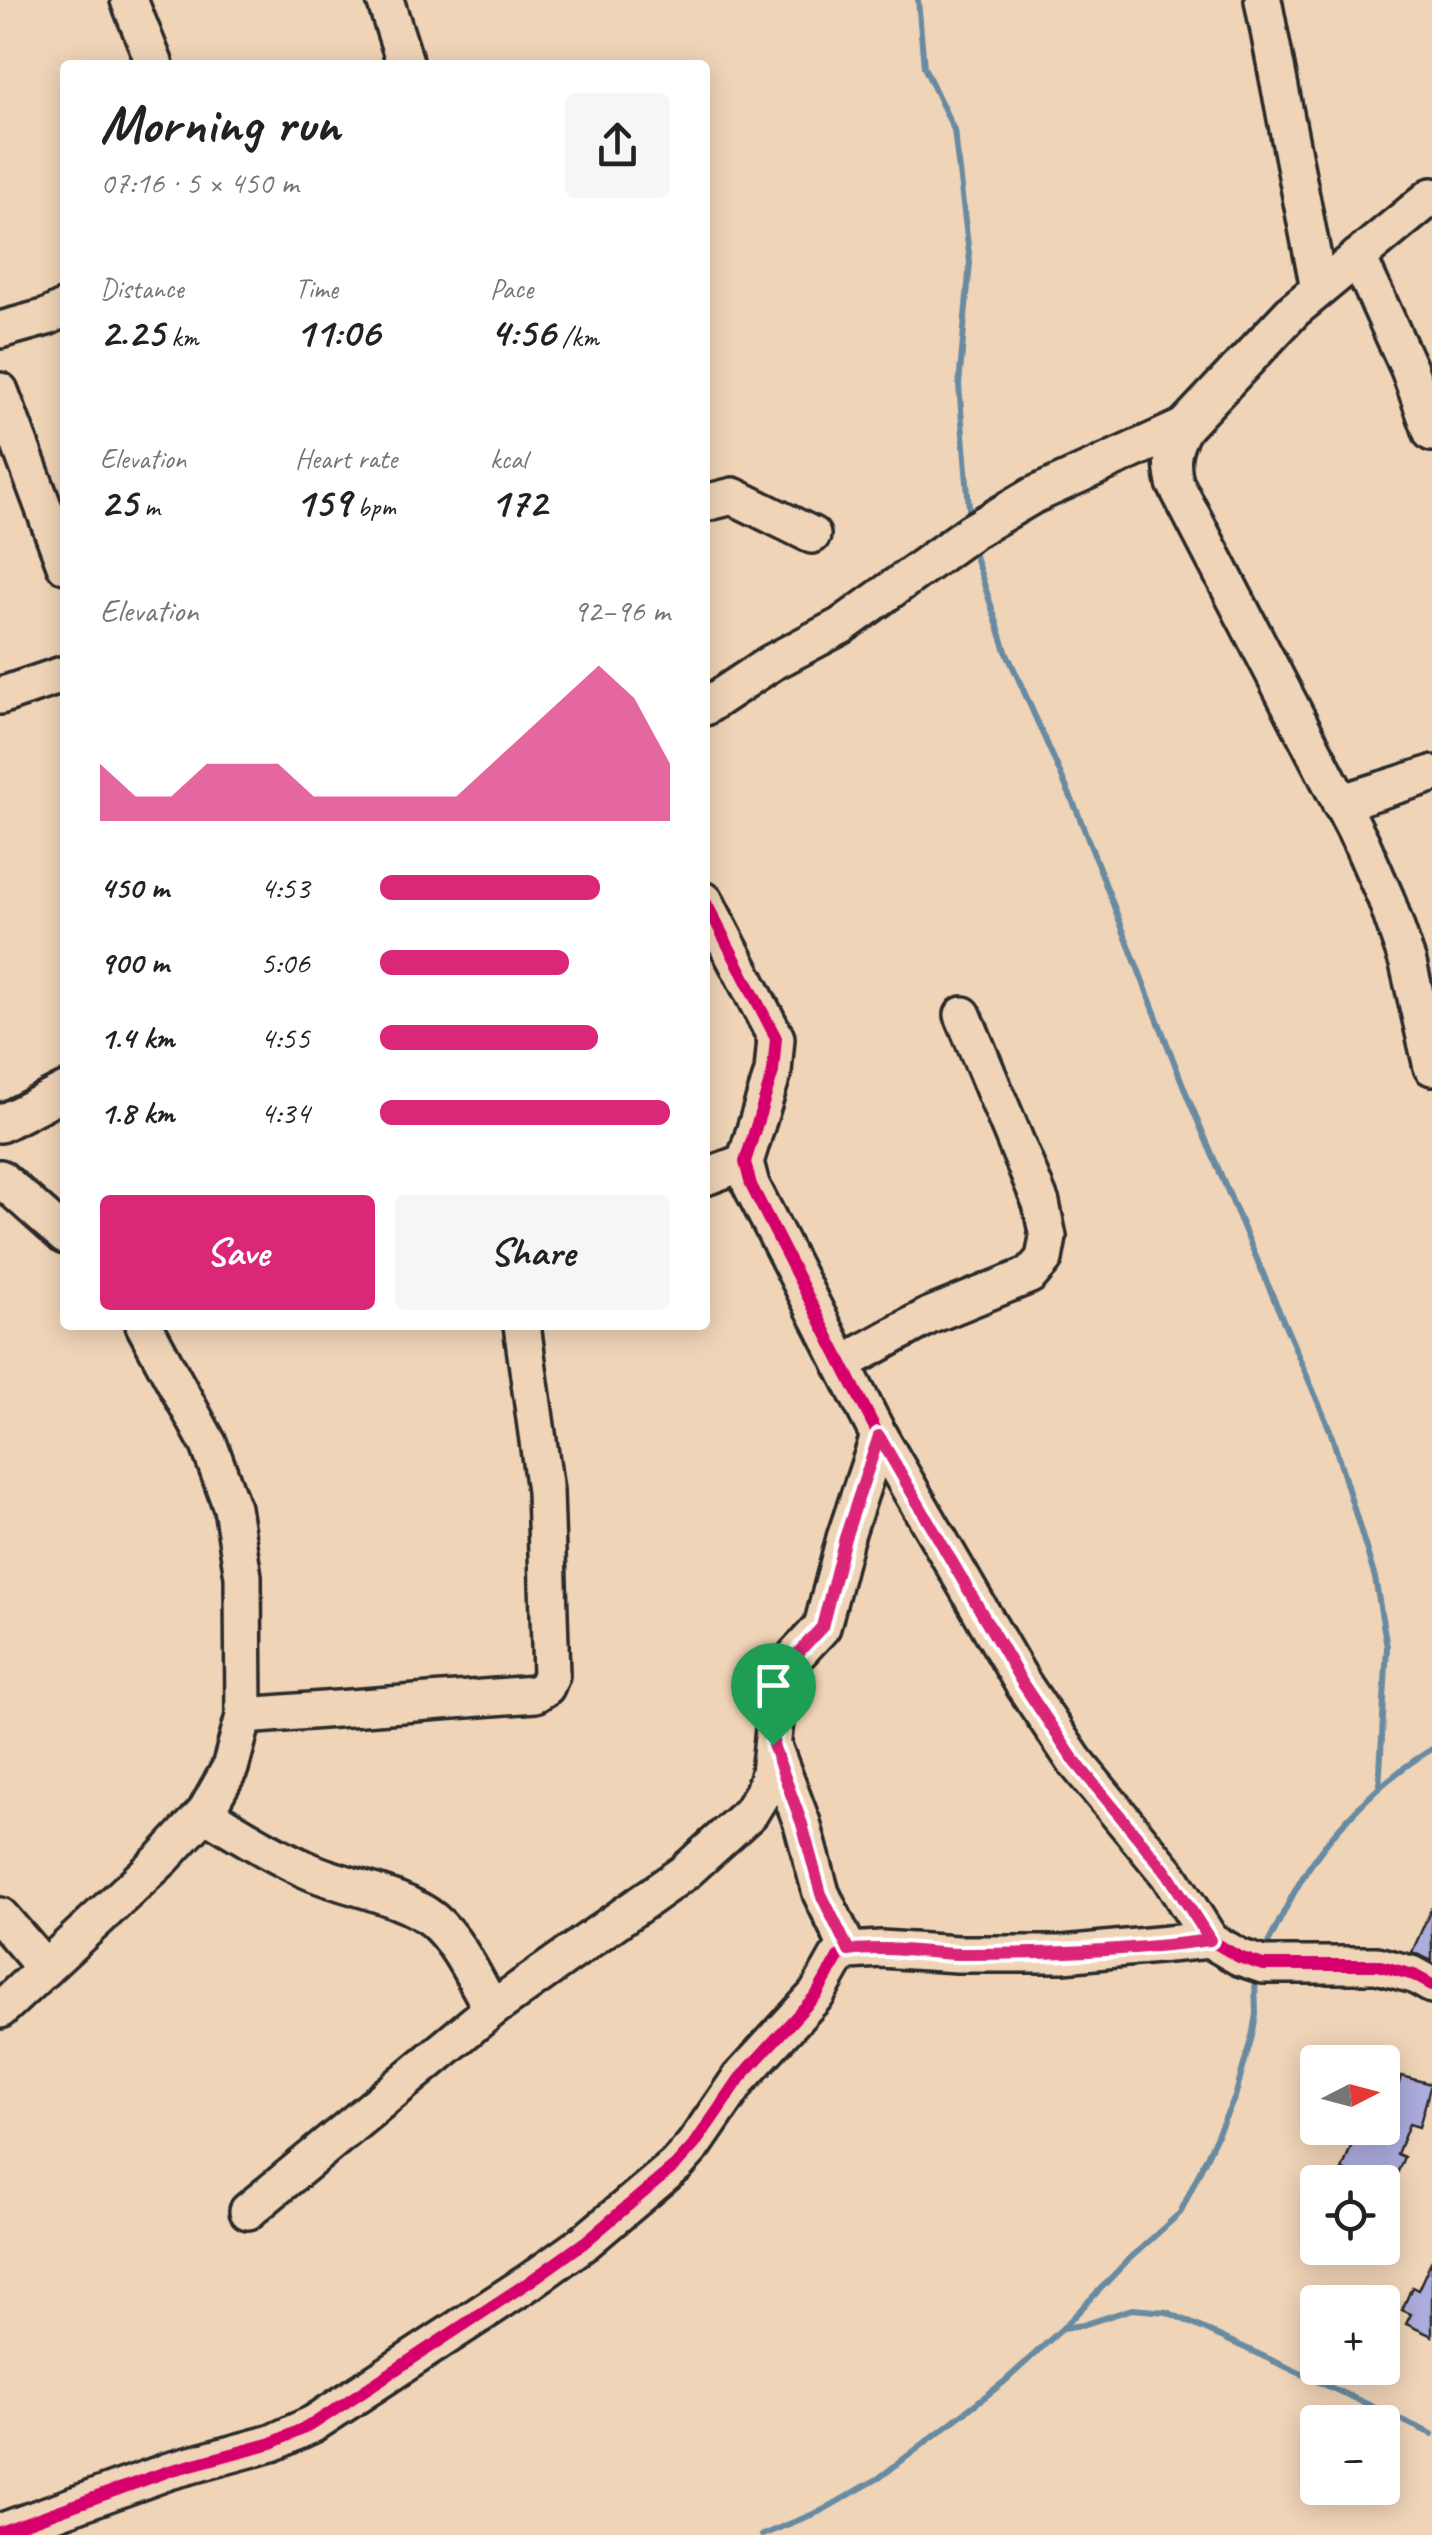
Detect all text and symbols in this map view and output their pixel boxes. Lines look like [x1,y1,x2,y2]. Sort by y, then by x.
text: Morning run [100,89,340,159]
button: share [565,93,670,198]
text: 07:16 · 5 × 450 m [100,162,298,203]
text: Distance [100,271,184,306]
text: Time [295,271,338,306]
text: Pace [490,271,533,306]
text: 2.25 [100,306,164,359]
text: 11:06 [295,306,380,359]
text: 4:56 [490,306,555,359]
text: km [164,319,199,354]
text: /km [555,319,599,354]
text: Elevation [100,441,186,476]
text: Heart rate [295,441,397,476]
text: kcal [490,441,527,476]
text: 25 [100,476,137,529]
text: 159 [295,476,351,529]
text: 172 [490,476,547,529]
text: m [137,489,160,524]
text: bpm [351,489,396,524]
text: Elevation [100,590,198,631]
text: 92–96 m [572,590,670,631]
text: 450 m [100,867,169,908]
text: 4:53 [260,867,310,908]
text: 900 m [100,942,169,983]
text: 5:06 [260,942,310,983]
text: 1.4 km [100,1017,174,1058]
text: 4:55 [260,1017,310,1058]
text: 1.8 km [100,1092,174,1133]
text: 4:34 [260,1092,310,1133]
button: Save [100,1195,375,1310]
button: Share [395,1195,670,1310]
pin [731,1643,816,1746]
icon: arrive [746,1658,801,1713]
north arrow [1300,2045,1400,2145]
map controls [1300,2045,1400,2505]
button: locate [1300,2165,1400,2265]
button: + [1300,2285,1400,2385]
button: − [1300,2405,1400,2505]

